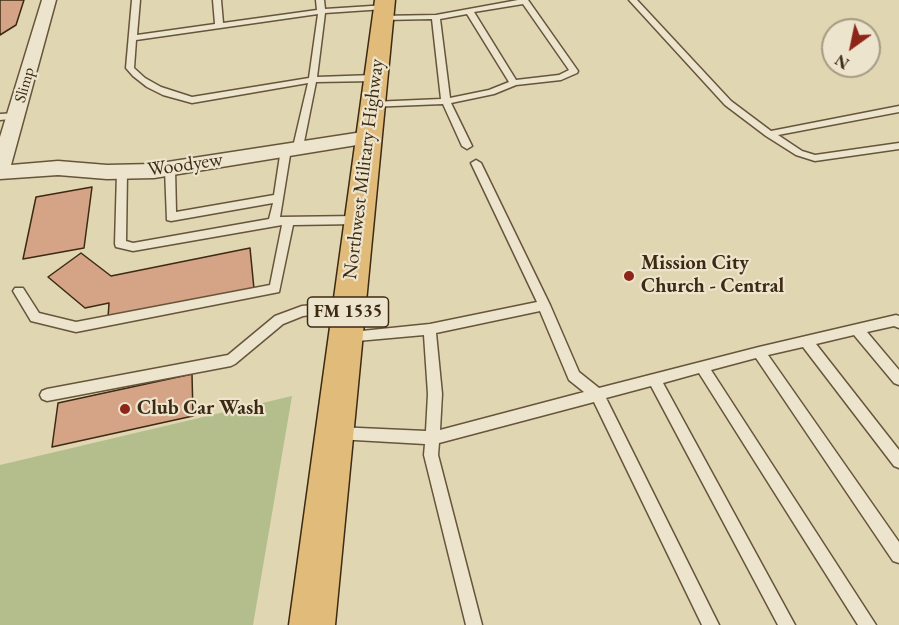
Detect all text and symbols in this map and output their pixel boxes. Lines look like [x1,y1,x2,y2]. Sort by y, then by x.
north arrow [821,18,881,78]
text: N [831,50,853,74]
street label: Northwest Military Highway [339,57,389,281]
street label: Slimp [11,65,39,105]
street label: Woodyew [146,148,224,182]
place label: Mission City Church - Central [641,252,784,299]
marker: Mission City Church - Central [622,269,636,283]
road number: FM 1535 [308,297,388,327]
place label: Club Car Wash [137,397,264,421]
marker: Club Car Wash [118,402,132,416]

